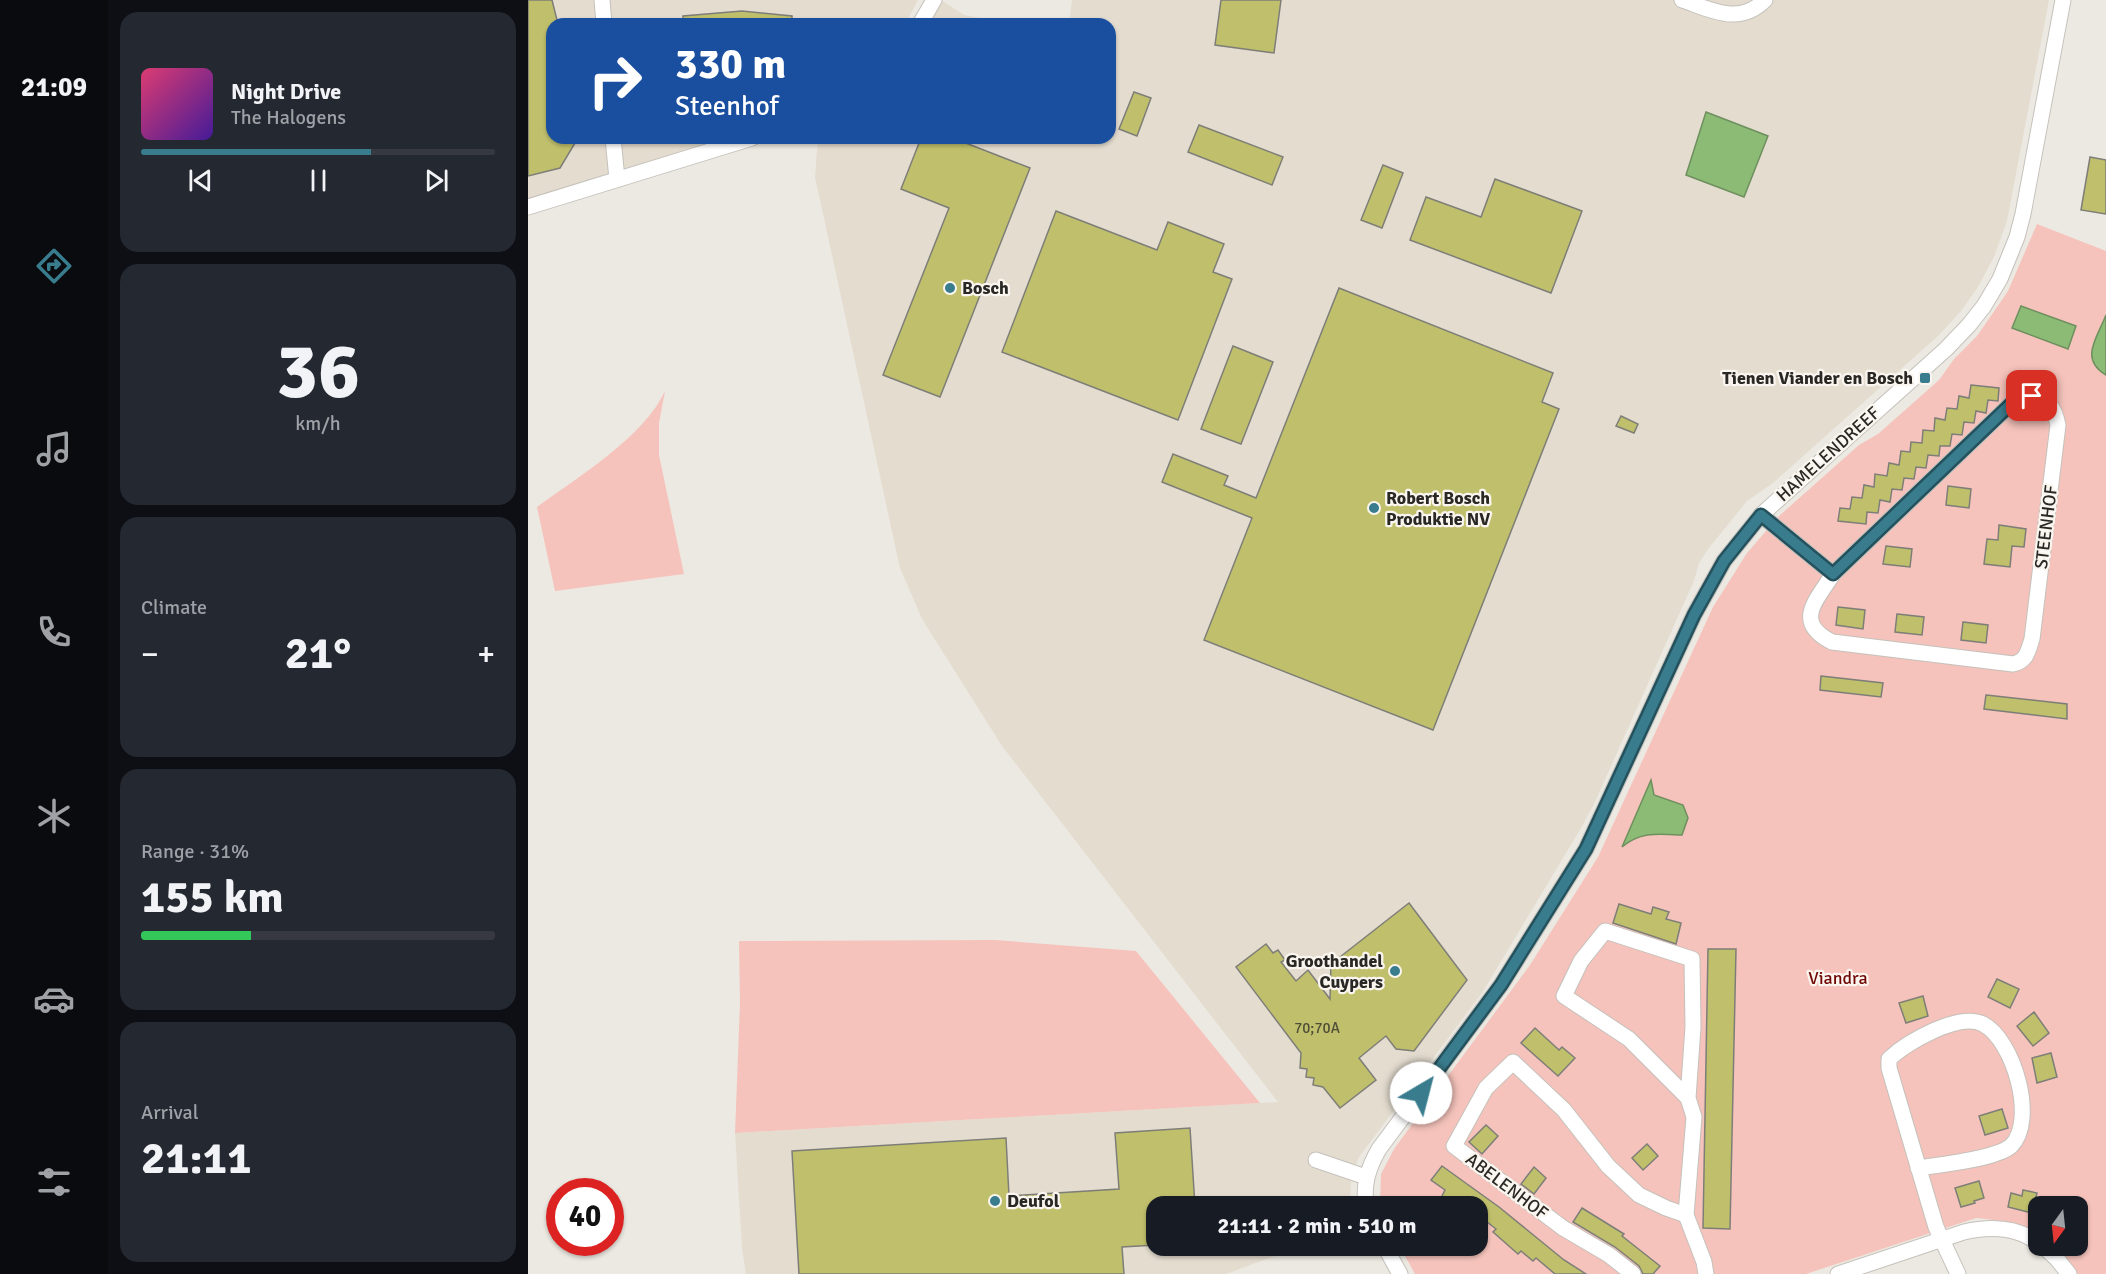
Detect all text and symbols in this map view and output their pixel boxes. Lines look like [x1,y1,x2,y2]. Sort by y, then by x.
text: 330 m [675,39,786,90]
icon: right [576,42,654,120]
text: 21:09 [21,71,87,104]
text: Night Drive [231,78,341,105]
text: Steenhof [675,90,779,123]
text: The Halogens [231,105,346,130]
icon: previous [184,164,217,197]
icon: pause [302,164,335,197]
icon: next [420,164,453,197]
icon: directions [33,245,75,287]
place label: Bosch [962,277,1009,299]
marker: Bosch [943,281,957,295]
text: 36 [276,324,360,420]
place label: Tienen Viander en Bosch [1722,367,1913,389]
pin [2006,370,2057,421]
marker: Tienen Viander en Bosch [1918,371,1932,385]
icon: arrive [2015,379,2048,412]
street label: HAMELENDREEF [1772,402,1884,506]
text: km/h [295,411,341,436]
icon: music [33,428,75,470]
street label: STEENHOF [2030,484,2062,570]
place label: Robert Bosch Produktie NV [1386,487,1490,530]
marker: Robert Bosch Produktie NV [1367,501,1381,515]
text: Climate [141,595,207,620]
icon: phone [33,611,75,653]
text: 21° [285,626,351,681]
text: − [141,634,159,675]
text: + [477,634,495,675]
icon: climate [33,795,75,837]
text: Range · 31% [141,839,249,864]
text: 155 km [141,870,284,925]
place label: Groothandel Cuypers [1286,950,1383,993]
marker: Groothandel Cuypers [1388,964,1402,978]
park label: Viandra [1808,967,1868,989]
icon: car [33,978,75,1020]
house number: 70;70A [1294,1019,1340,1037]
position arrow [1389,1061,1453,1125]
text: Arrival [141,1100,199,1125]
text: 21:11 [141,1131,251,1186]
street label: ABELENHOF [1462,1148,1552,1224]
icon: filters [33,1161,75,1203]
speed limit sign: 40 [546,1178,624,1256]
place label: Deufol [1007,1190,1060,1212]
marker: Deufol [988,1194,1002,1208]
north arrow [2028,1196,2088,1256]
map controls [2028,1196,2088,1256]
text: 21:11 · 2 min · 510 m [1217,1212,1417,1239]

